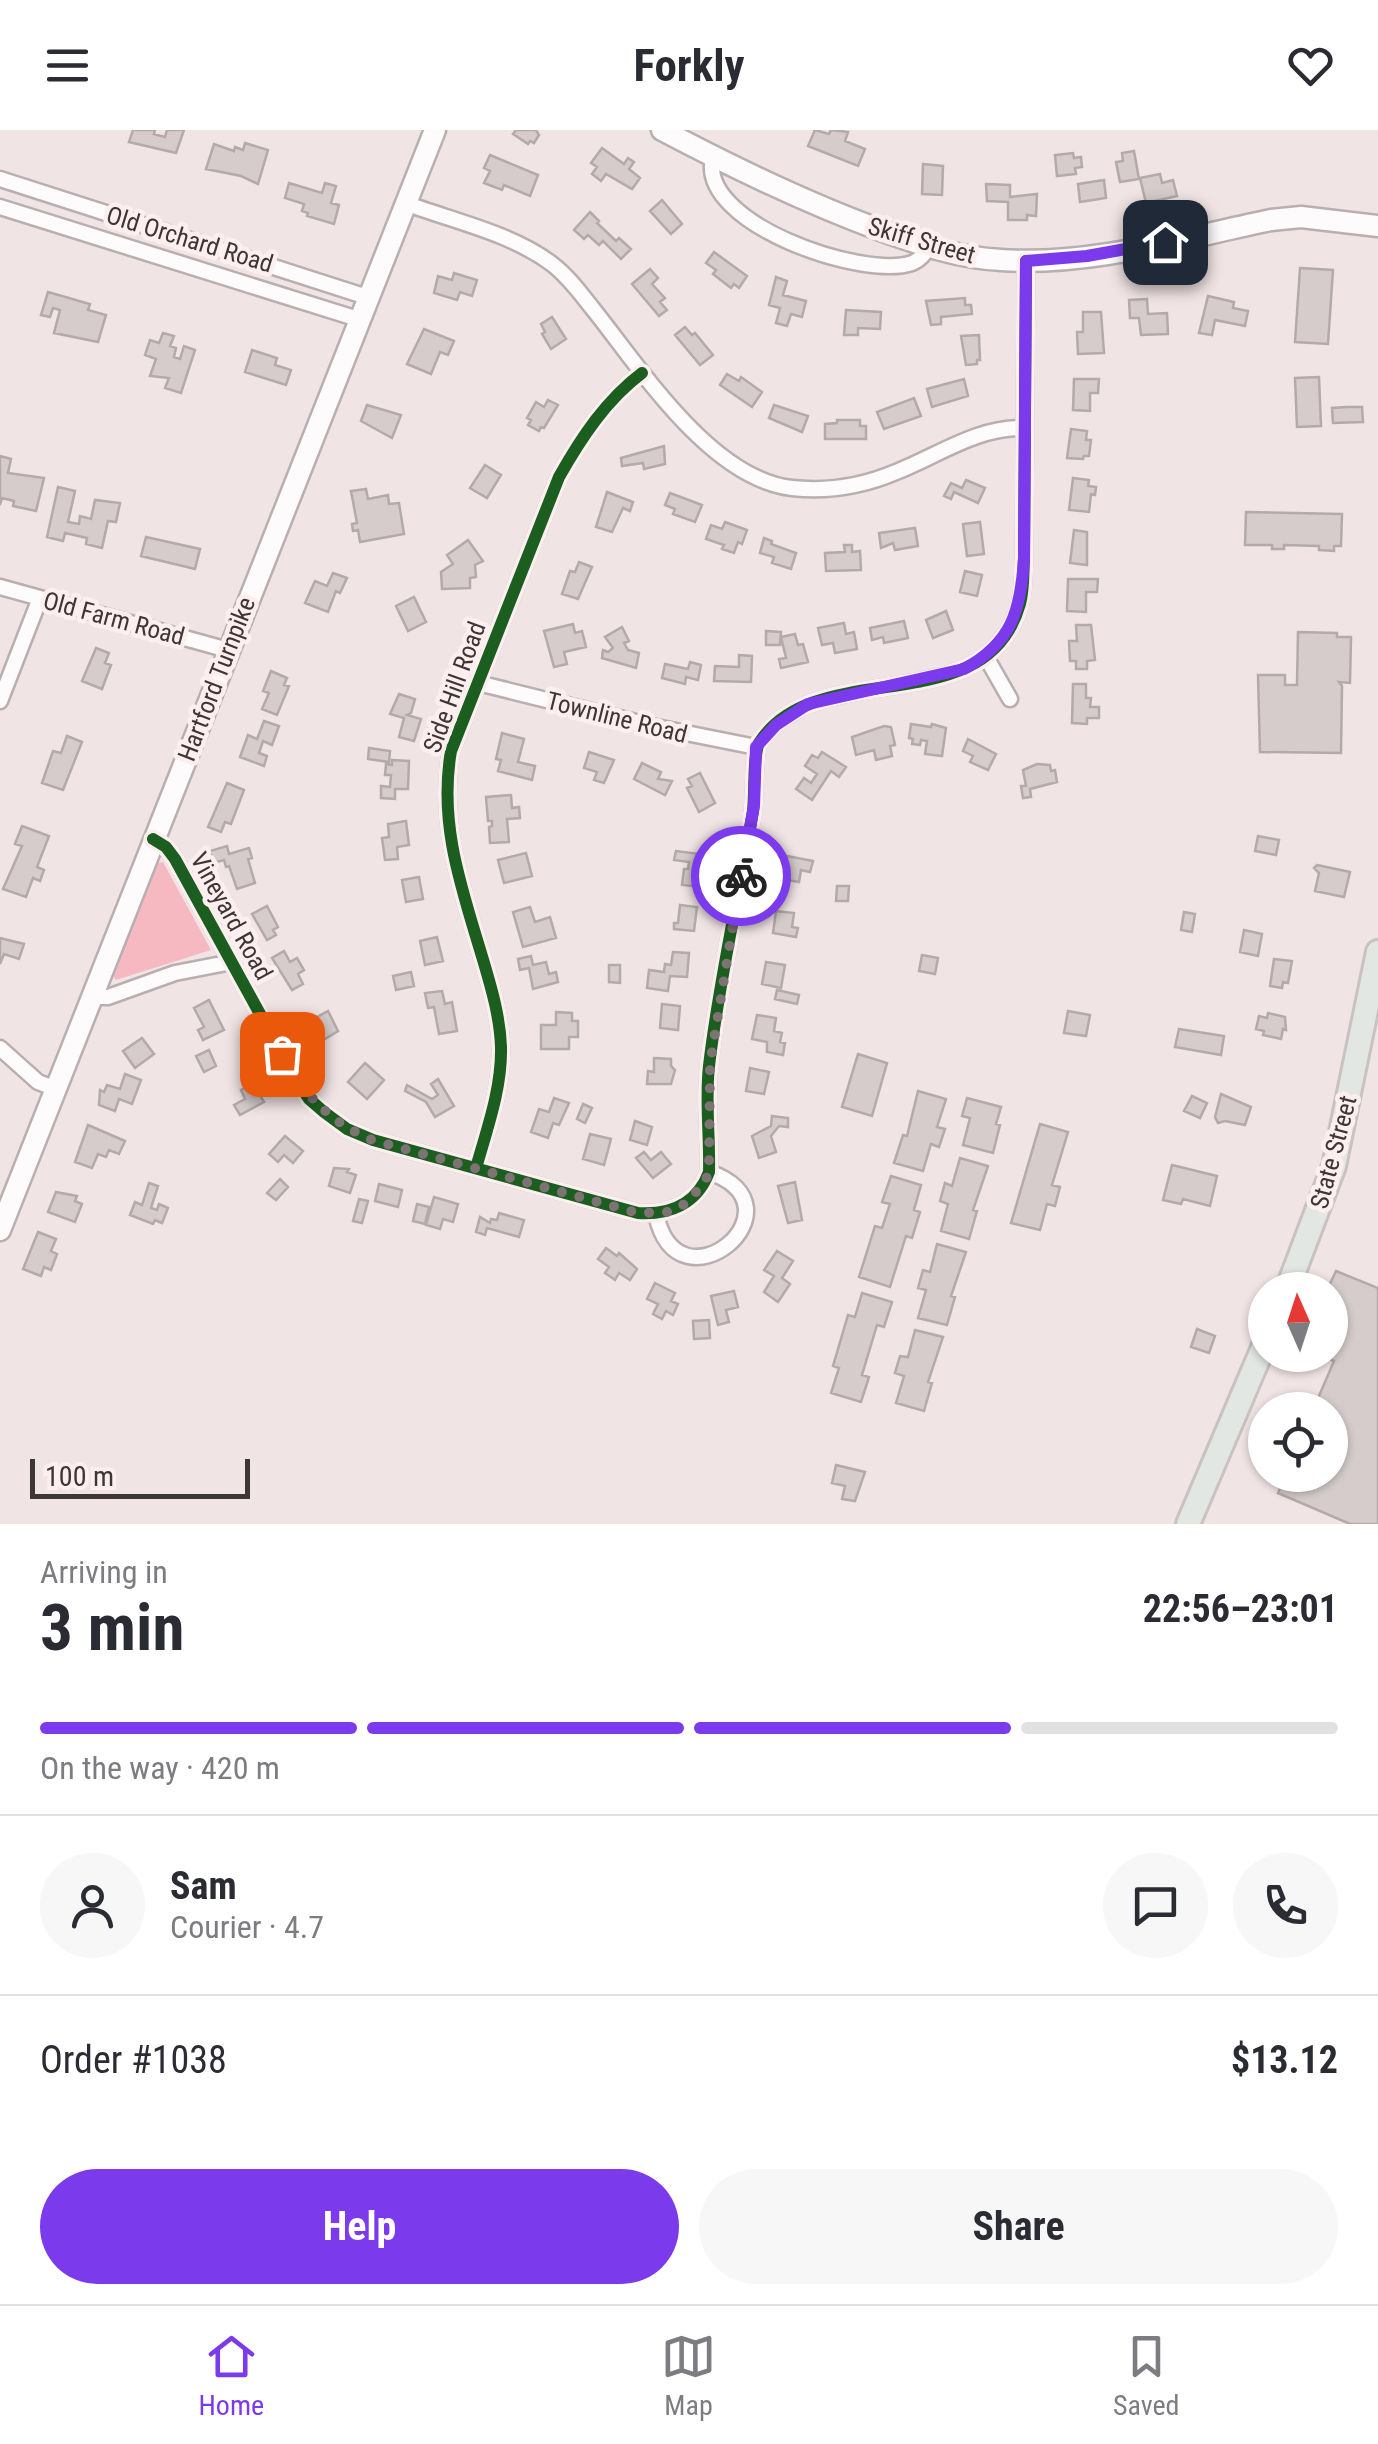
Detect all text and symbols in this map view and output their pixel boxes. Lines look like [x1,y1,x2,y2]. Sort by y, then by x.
icon: menu [40,38,95,93]
icon: heart [1283,38,1338,93]
text: Forkly [633,39,745,92]
street label: Old Orchard Road [103,200,277,279]
pin [1123,200,1208,285]
street label: Skiff Street [865,211,979,270]
icon: home [1138,215,1193,270]
street label: Old Farm Road [40,586,188,651]
street label: Hartford Turnpike [172,593,261,765]
street label: Side Hill Road [417,618,492,757]
street label: Townline Road [544,686,690,749]
courier [691,826,791,926]
street label: Vineyard Road [185,847,279,985]
icon: bike [714,849,769,904]
pin [240,1012,325,1097]
icon: bag [255,1027,310,1082]
street label: State Street [1304,1092,1362,1212]
north arrow [1248,1272,1348,1372]
map controls [1248,1272,1348,1492]
button: locate [1248,1392,1348,1492]
scale bar [30,1454,250,1498]
text: 100 m [45,1460,114,1493]
text: Arriving in [40,1553,168,1591]
text: 22:56–23:01 [1143,1587,1338,1631]
text: 3 min [40,1590,184,1666]
text: On the way · 420 m [40,1749,280,1787]
button: person [40,1853,145,1958]
button: chat [1103,1853,1208,1958]
button: phone [1233,1853,1338,1958]
text: Sam [170,1864,237,1908]
text: Courier · 4.7 [170,1908,324,1946]
text: Order #1038 [40,2038,227,2082]
text: $13.12 [1231,2038,1338,2082]
button: Help [40,2169,679,2284]
button: Share [699,2169,1338,2284]
tab: Home [198,2329,264,2422]
tab: Map [661,2329,716,2422]
tab: Saved [1113,2329,1180,2422]

